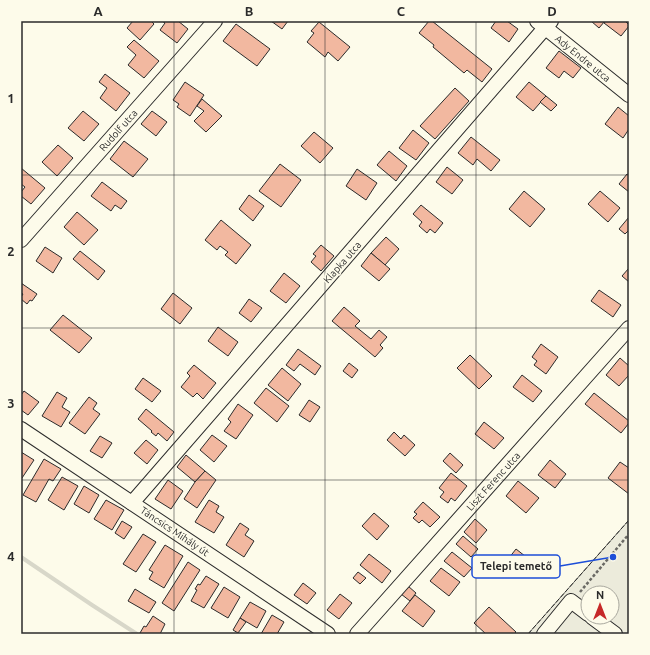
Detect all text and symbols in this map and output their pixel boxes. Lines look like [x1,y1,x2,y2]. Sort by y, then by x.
text: A [93,4,103,18]
text: B [245,4,254,18]
text: C [397,4,406,18]
text: D [547,4,557,18]
street label: Ady Endre utca [553,33,612,84]
text: 1 [7,91,15,105]
street label: Rudolf utca [97,107,140,153]
street label: Klapka utca [321,239,363,285]
text: 2 [7,244,15,258]
text: 3 [7,396,15,410]
street label: Liszt Ferenc utca [464,450,522,513]
street label: Táncsics Mihály út [138,504,211,558]
text: 4 [7,549,15,563]
callout: Telepi temető [472,555,560,578]
text: Telepi temető [480,560,552,572]
north arrow [580,585,620,625]
text: N [596,589,604,601]

